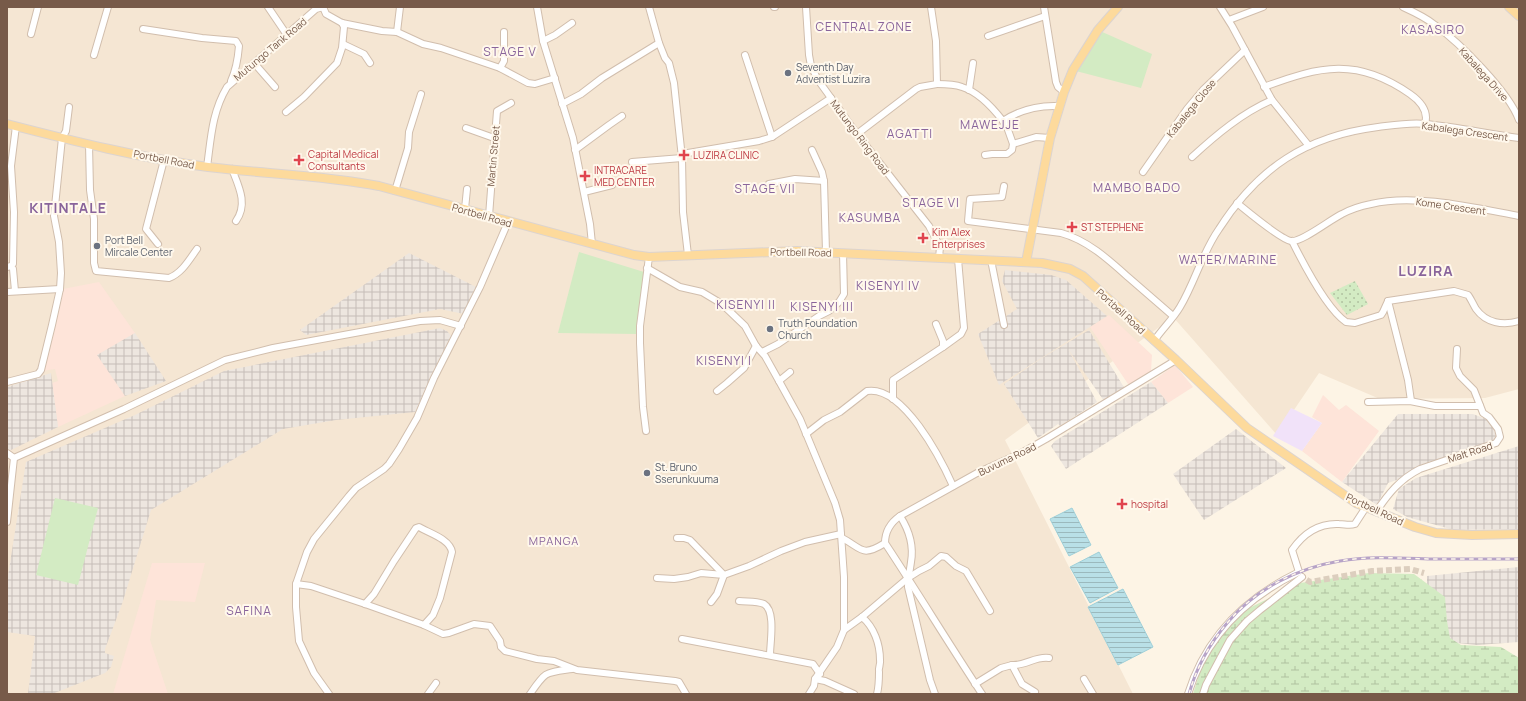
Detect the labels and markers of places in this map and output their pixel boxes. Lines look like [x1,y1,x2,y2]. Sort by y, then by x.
place label: Seventh Day Adventist Luzira [796,60,870,86]
marker: Seventh Day Adventist Luzira [783,68,793,78]
place label: Capital Medical Consultants [308,147,379,173]
place label: LUZIRA CLINIC [693,148,759,162]
marker: LUZIRA CLINIC [678,149,690,161]
marker: Capital Medical Consultants [293,154,305,166]
place label: INTRACARE MED CENTER [594,163,655,189]
marker: INTRACARE MED CENTER [579,170,591,182]
place label: ST STEPHENE [1081,220,1144,234]
marker: ST STEPHENE [1066,221,1078,233]
place label: Kim Alex Enterprises [932,225,985,251]
marker: Kim Alex Enterprises [917,232,929,244]
place label: Port Bell Mircale Center [105,233,173,259]
marker: Port Bell Mircale Center [92,241,102,251]
place label: Truth Foundation Church [778,316,857,342]
marker: Truth Foundation Church [765,324,775,334]
place label: St. Bruno Sserunkuuma [655,460,719,486]
marker: St. Bruno Sserunkuuma [642,468,652,478]
place label: hospital [1131,497,1168,511]
marker: hospital [1116,498,1128,510]

